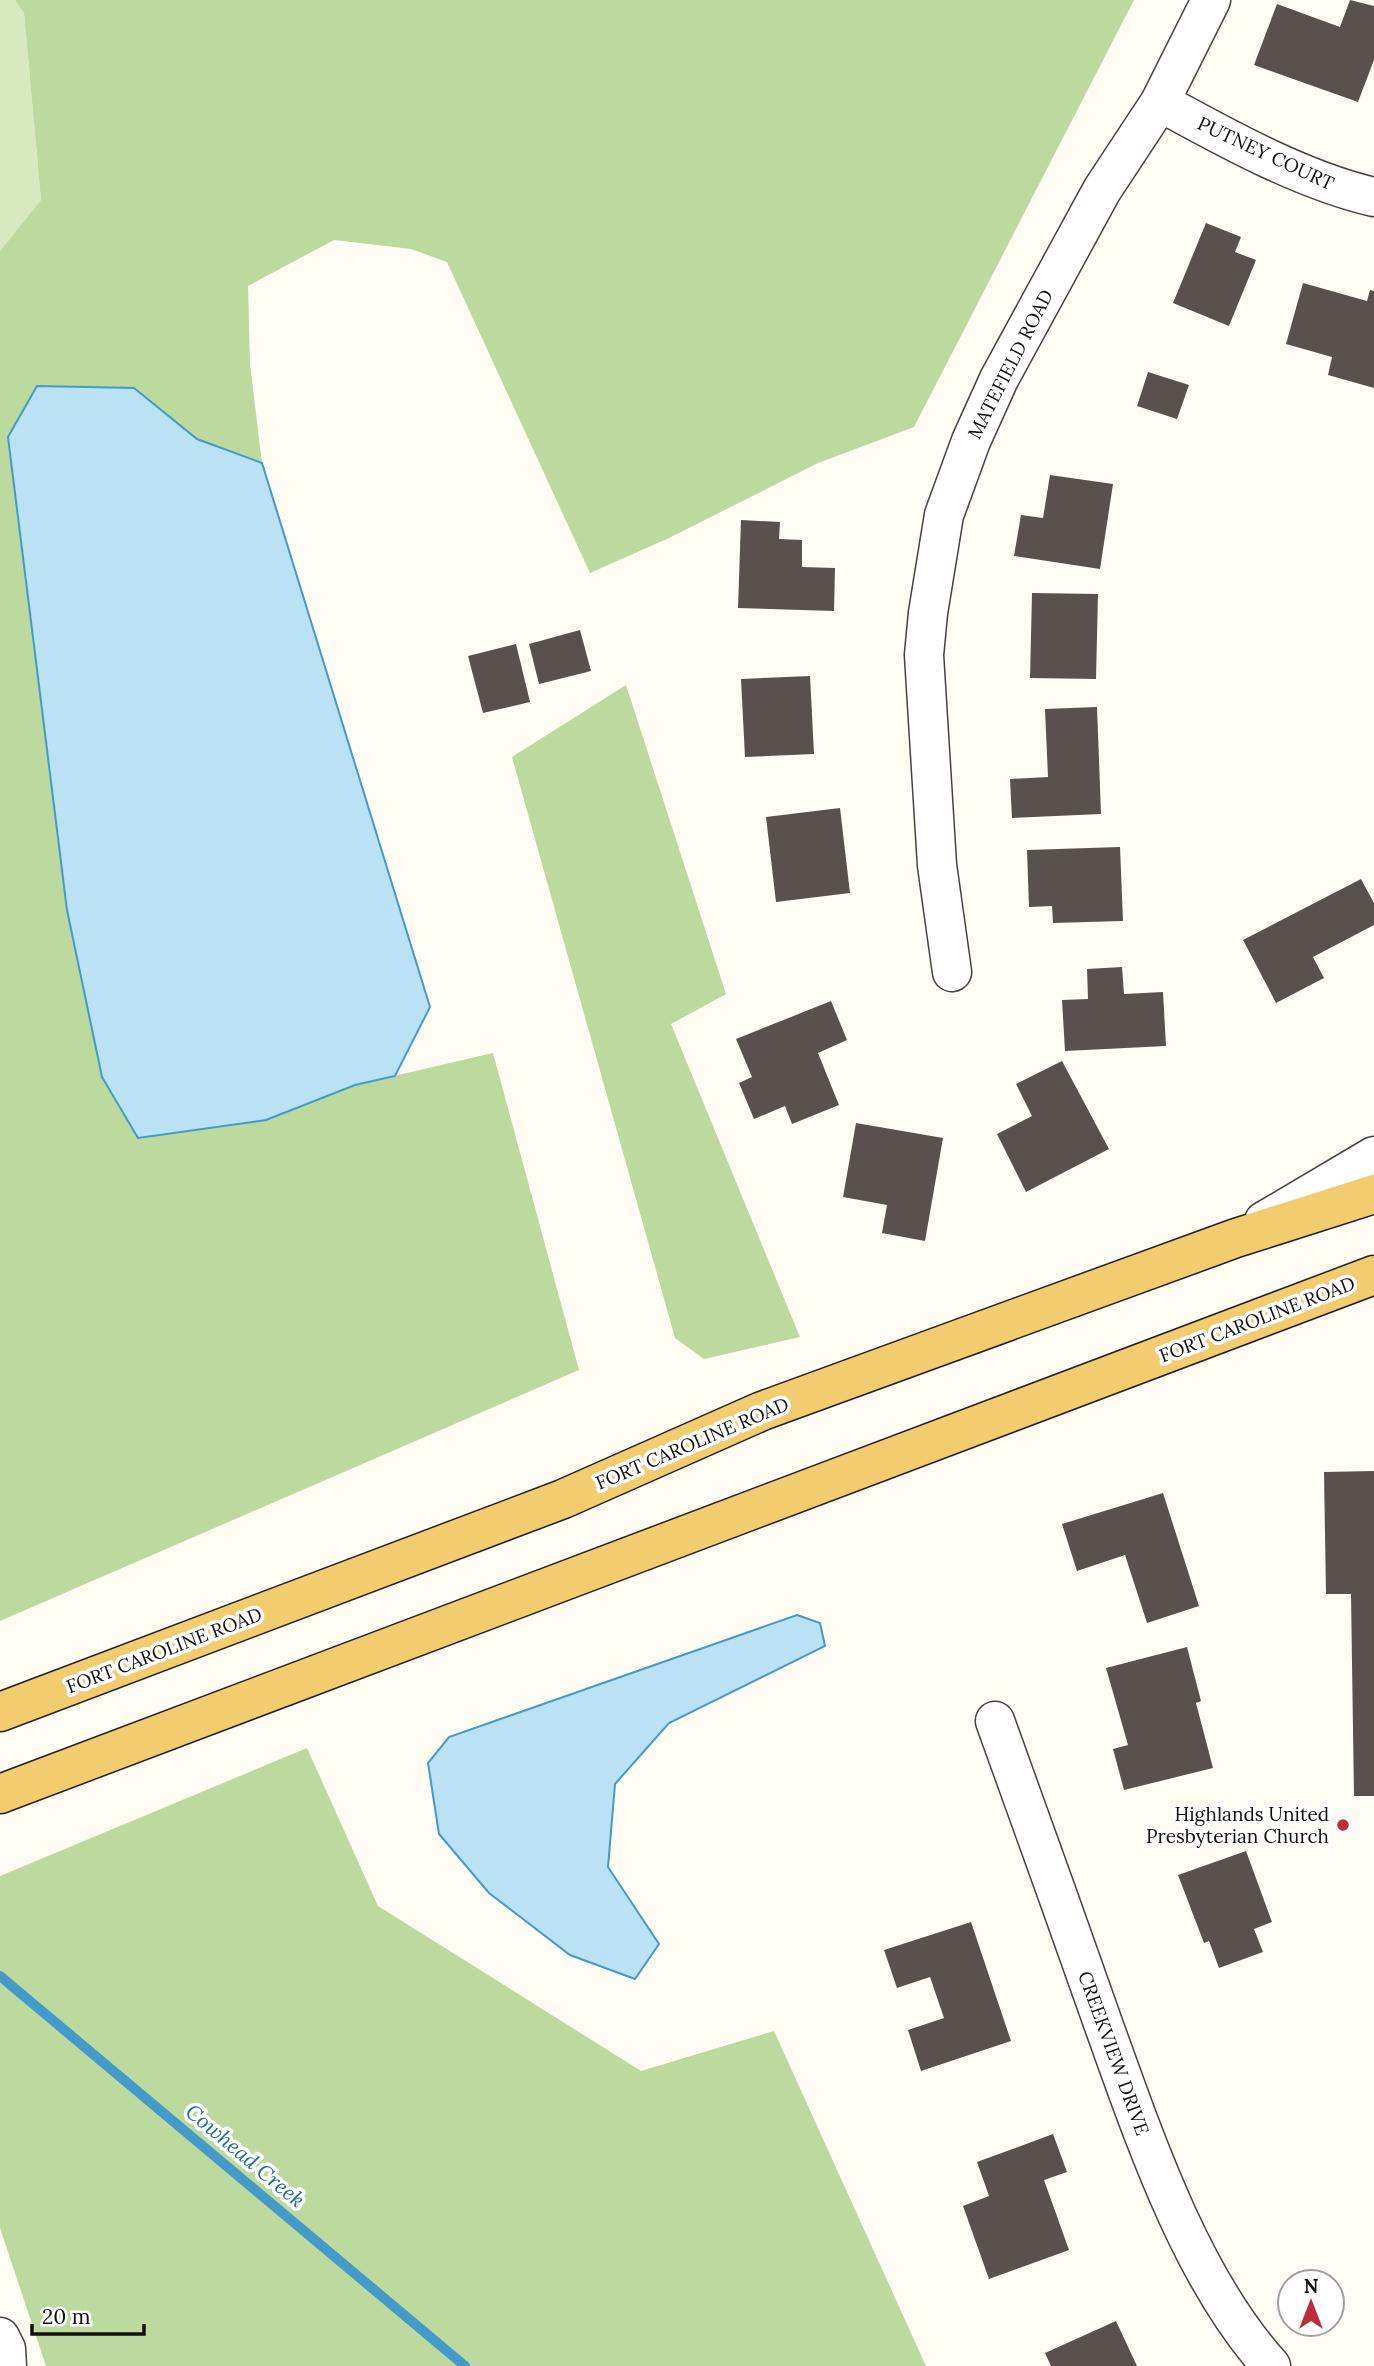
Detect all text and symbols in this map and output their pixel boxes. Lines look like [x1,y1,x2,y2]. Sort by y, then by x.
street label: PUTNEY COURT [1194,111,1338,195]
street label: MATEFIELD ROAD [962,285,1058,443]
street label: FORT CAROLINE ROAD [1156,1271,1358,1367]
street label: FORT CAROLINE ROAD [592,1391,792,1495]
street label: FORT CAROLINE ROAD [63,1602,265,1698]
place label: Highlands United Presbyterian Church [1146,1802,1329,1848]
marker: Highlands United Presbyterian Church [1335,1817,1351,1833]
street label: CREEKVIEW DRIVE [1073,1968,1155,2138]
water label: Cowhead Creek [180,2098,311,2213]
north arrow [1276,2268,1346,2338]
text: N [1304,2274,1319,2298]
scale bar [32,2292,144,2336]
text: 20 m [42,2303,91,2330]

